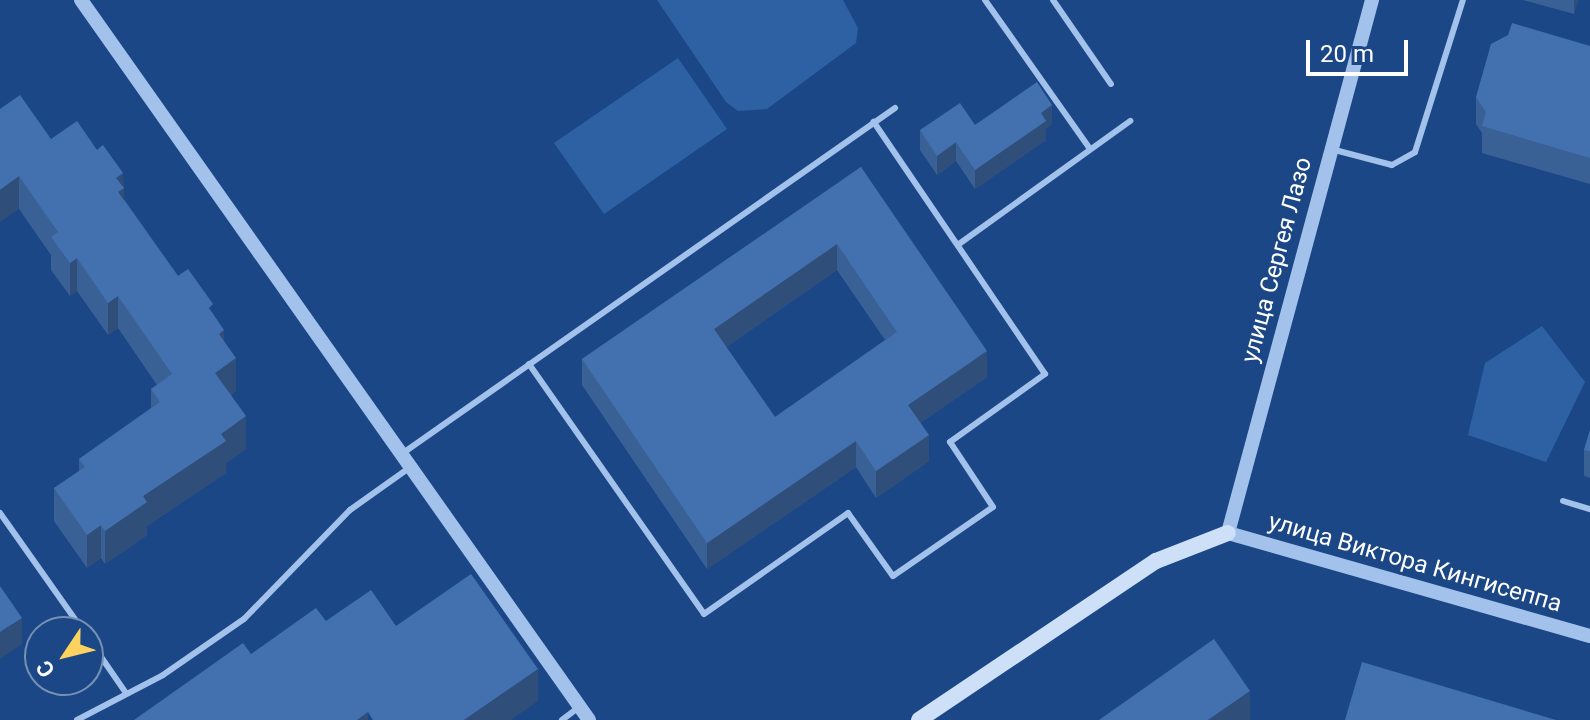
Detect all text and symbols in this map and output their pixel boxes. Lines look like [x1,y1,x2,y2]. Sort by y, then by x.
scale bar [1310,24,1412,74]
text: 20 m [1320,40,1374,68]
street label: улица Сергея Лазо [1236,154,1318,366]
street label: улица Виктора Кингисеппа [1265,507,1565,619]
north arrow [24,616,104,696]
text: С [31,656,60,682]

